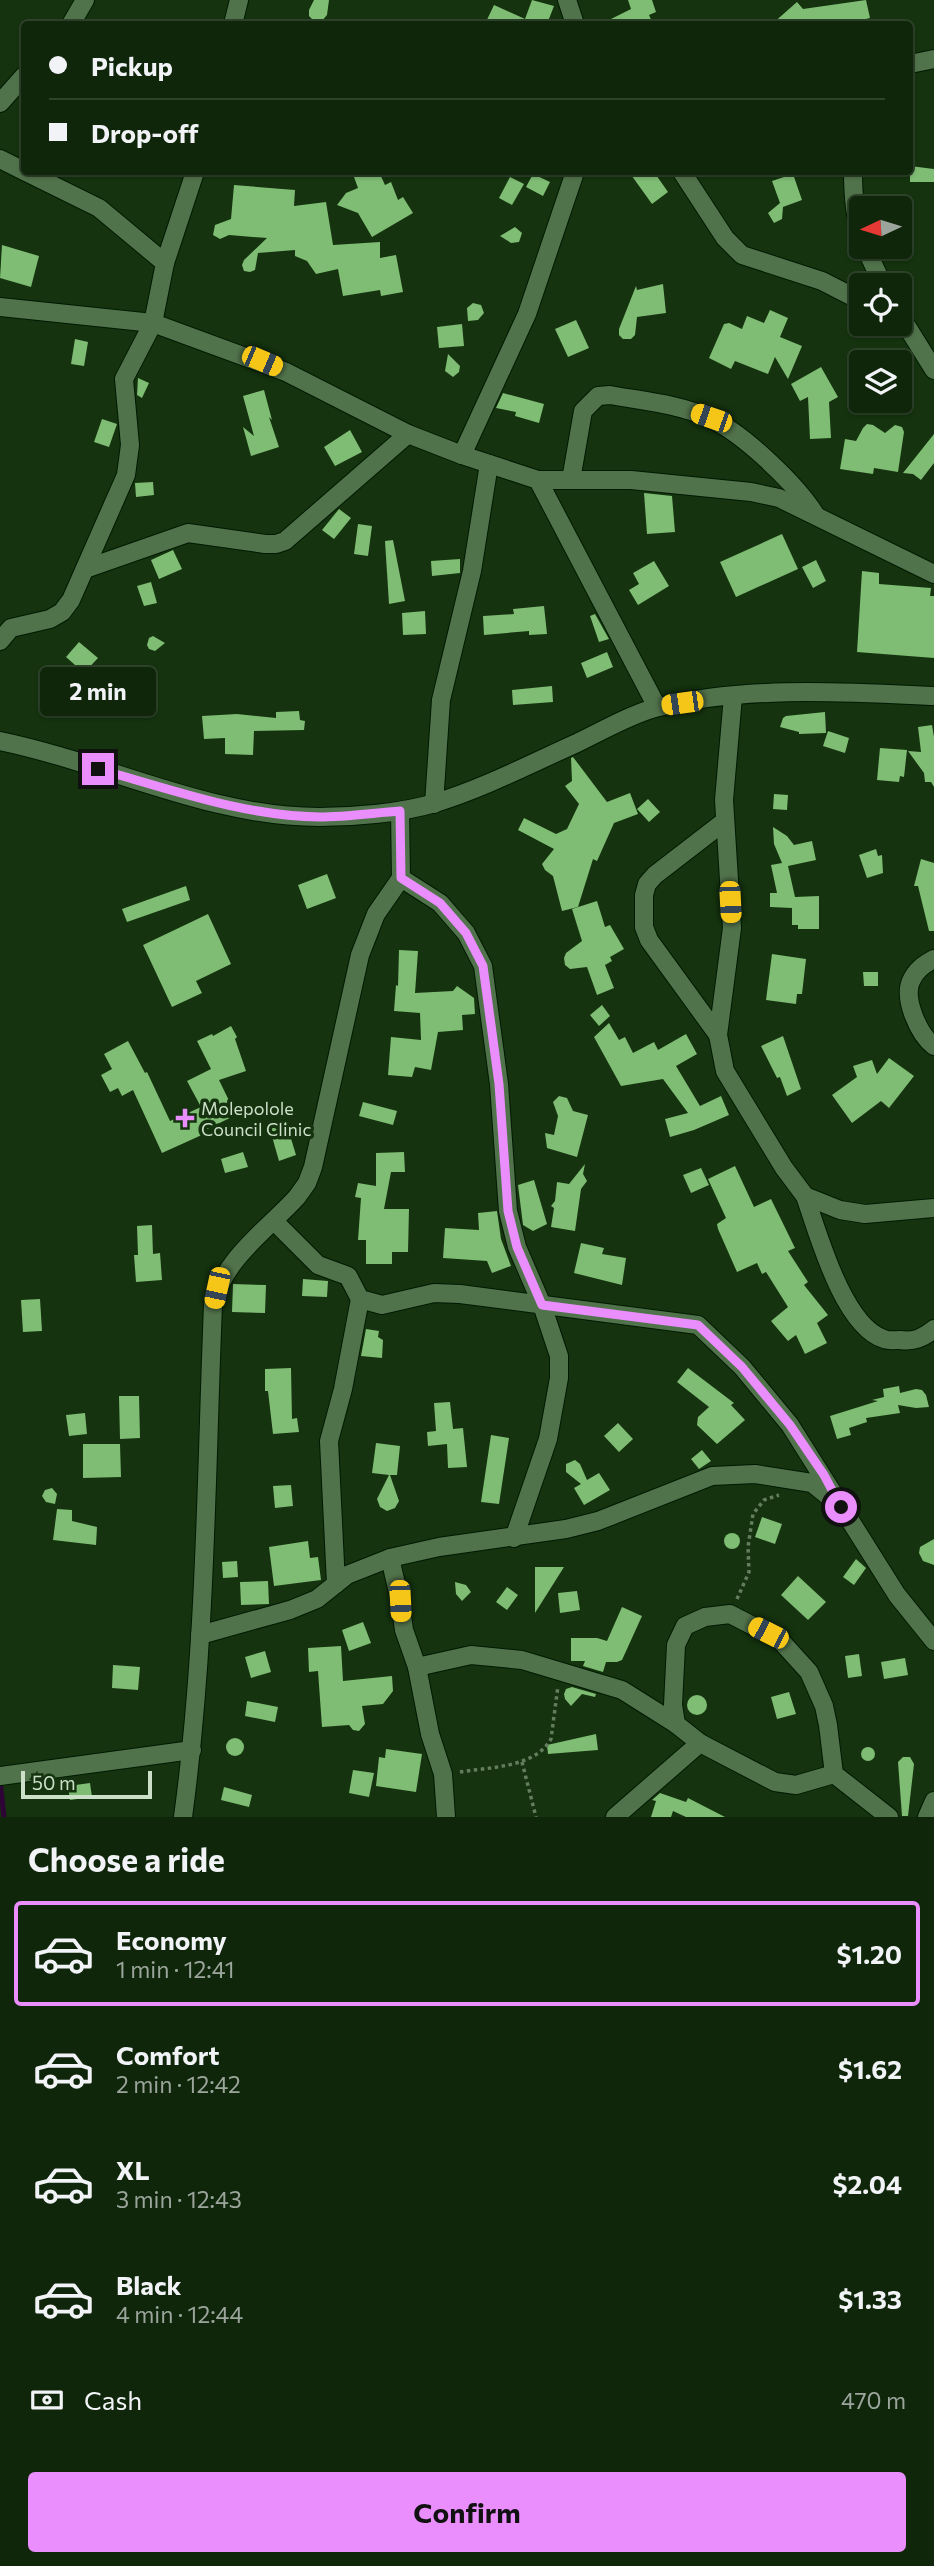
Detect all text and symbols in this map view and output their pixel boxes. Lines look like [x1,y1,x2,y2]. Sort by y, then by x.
text: Pickup [91,50,173,81]
text: Drop-off [91,117,198,148]
north arrow [849,196,912,259]
map controls [849,196,912,413]
button: locate [849,273,912,336]
car [239,343,286,379]
button: layers [849,350,912,413]
car [688,401,735,435]
callout: 2 min [40,668,156,716]
text: 2 min [69,677,127,705]
car [660,690,705,716]
route end [82,753,114,785]
car [719,880,742,924]
place label: Molepolole Council Clinic [201,1097,311,1140]
marker: Molepolole Council Clinic [175,1108,195,1128]
car [203,1265,232,1311]
route start [825,1491,857,1523]
car [389,1579,412,1623]
car [745,1614,792,1652]
scale bar [21,1768,152,1800]
text: 50 m [32,1771,76,1794]
text: Choose a ride [28,1839,225,1879]
icon: car [32,1922,95,1985]
text: Economy [116,1924,227,1955]
text: $1.20 [837,1938,902,1969]
text: 1 min · 12:41 [116,1955,235,1983]
icon: car [32,2037,95,2100]
text: Comfort [116,2039,219,2070]
text: $1.62 [838,2053,902,2084]
text: 2 min · 12:42 [116,2070,241,2098]
icon: car [32,2152,95,2215]
text: XL [116,2154,150,2185]
text: $2.04 [833,2168,902,2199]
text: 3 min · 12:43 [116,2185,242,2213]
icon: car [32,2267,95,2330]
text: Black [116,2269,182,2300]
text: $1.33 [838,2283,902,2314]
text: 4 min · 12:44 [116,2300,243,2328]
icon: cash [28,2381,66,2419]
text: Cash [84,2384,142,2415]
text: 470 m [841,2386,906,2414]
button: Confirm [28,2472,906,2552]

